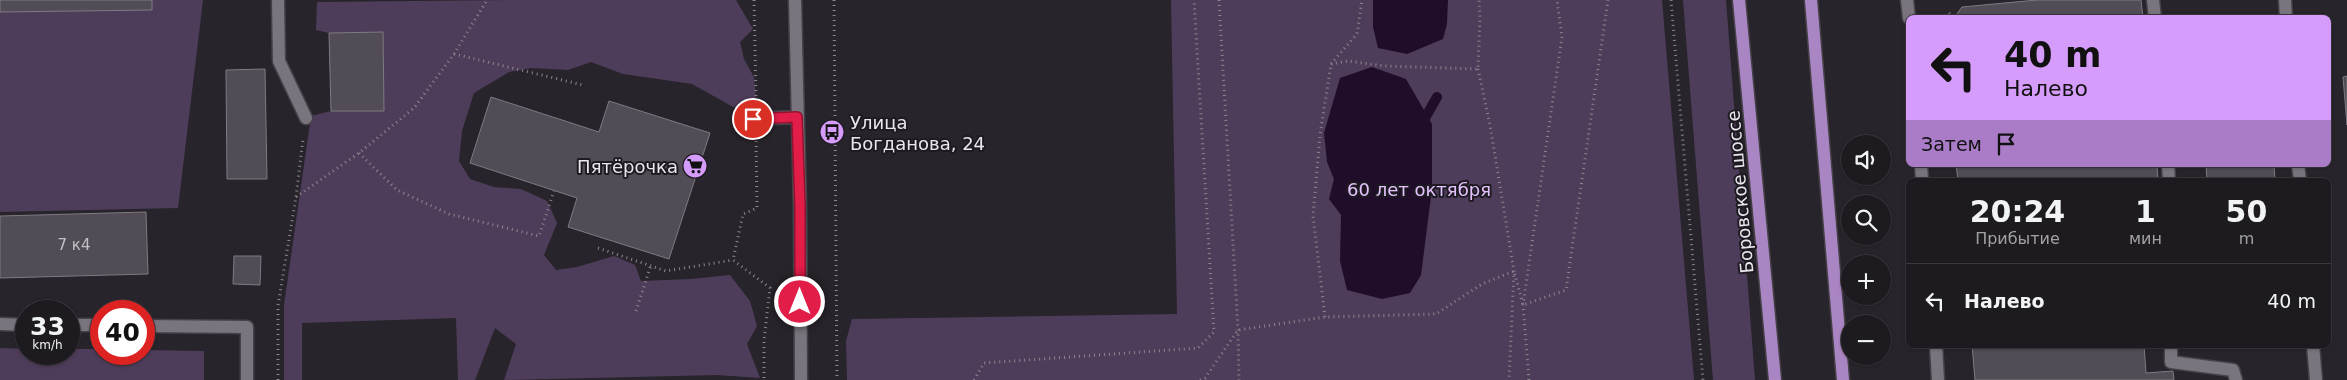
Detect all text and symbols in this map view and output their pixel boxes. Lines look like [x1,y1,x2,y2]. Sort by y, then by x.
icon: left [1921,35,1986,100]
text: 40 m [2004,35,2101,75]
text: Налево [2004,76,2088,101]
pin [732,98,774,140]
icon: arrive [739,105,767,133]
street label: Боровское шоссе [1722,110,1758,274]
place label: Улица Богданова, 24 [850,112,985,154]
bus stop icon: Улица Богданова, 24 [819,119,845,145]
icon: arrive [1992,130,2020,158]
text: Затем [1921,133,1982,155]
map controls [1841,135,1891,365]
button: sound [1841,135,1891,185]
supermarket icon: Пятёрочка [682,153,708,179]
place label: Пятёрочка [577,156,678,177]
park label: 60 лет октября [1347,179,1491,200]
text: 20:24 [1970,194,2065,229]
text: 1 [2135,194,2156,229]
text: 50 [2226,194,2267,229]
button: search [1841,195,1891,245]
text: Прибытие [1975,229,2060,248]
text: мин [2129,229,2162,248]
text: m [2239,229,2254,248]
house number: 7 к4 [58,236,90,254]
button: + [1841,255,1891,305]
position arrow [773,275,825,327]
icon: left [1921,287,1949,315]
text: Налево [1964,290,2045,312]
text: 40 m [2267,290,2316,312]
speed limit sign: 40 [90,300,155,365]
text: 33 [30,312,65,341]
button: − [1841,315,1891,365]
text: km/h [32,338,63,352]

